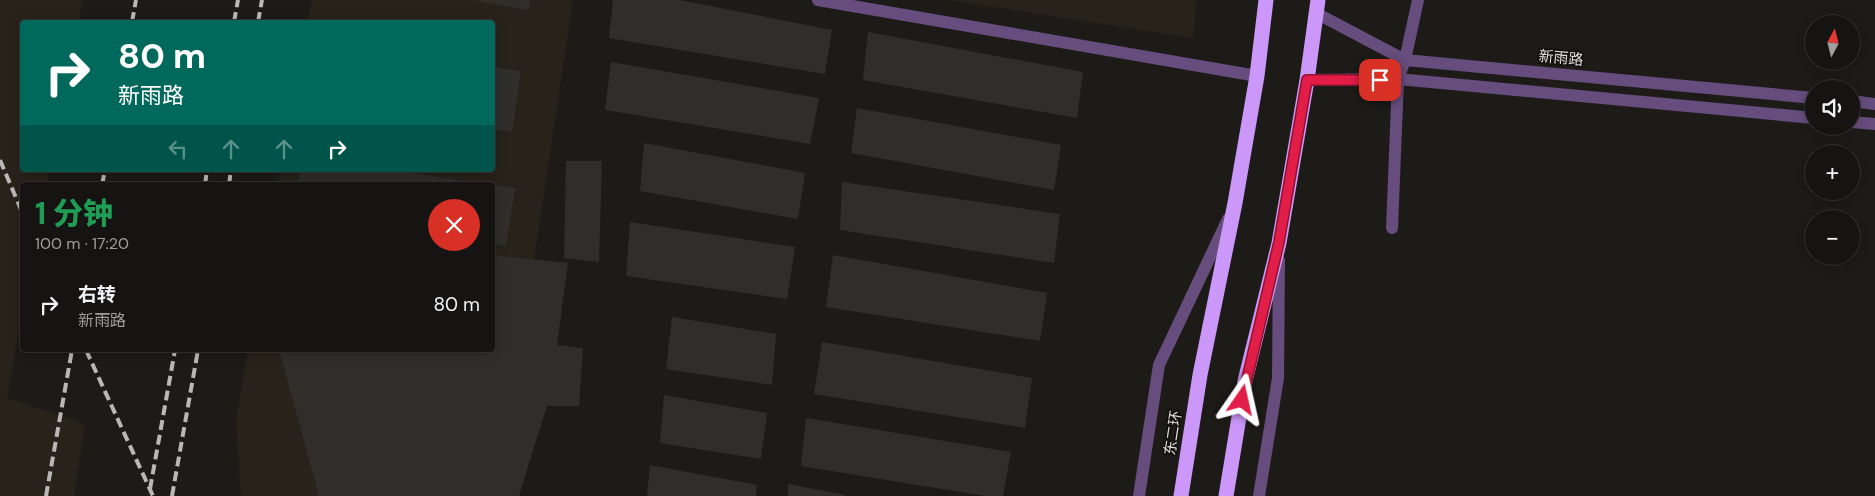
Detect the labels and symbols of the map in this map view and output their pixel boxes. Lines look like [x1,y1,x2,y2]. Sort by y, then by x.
north arrow [1805,15,1860,70]
street label: 新雨路 [1538,46,1584,70]
pin [1359,59,1401,101]
position arrow [1215,373,1267,425]
street label: 东二环 [1160,409,1186,457]

